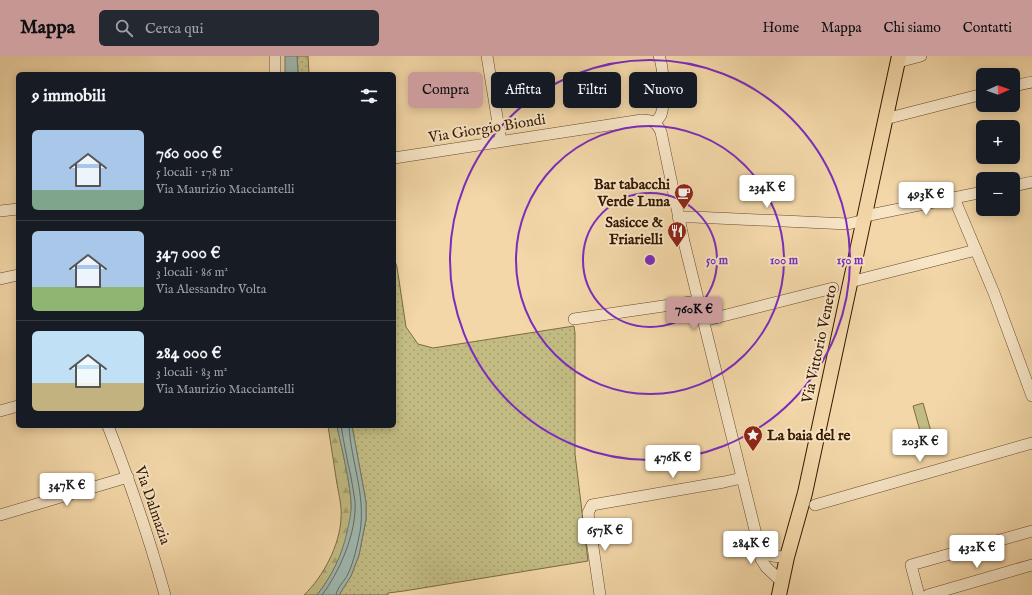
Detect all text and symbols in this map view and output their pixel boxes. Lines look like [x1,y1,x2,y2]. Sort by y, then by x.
search box [99,10,379,46]
text: Mappa [20,16,75,40]
icon: search [113,17,135,39]
text: Cerca qui [145,19,203,38]
text: Home [763,19,799,37]
text: Mappa [821,19,862,37]
text: Chi siamo [884,19,941,37]
text: Contatti [963,19,1012,37]
north arrow [976,68,1020,112]
map controls [976,68,1020,216]
chip: Compra [408,72,483,108]
chip: Affitta [491,72,555,108]
chip: Filtri [563,72,621,108]
chip: Nuovo [629,72,697,108]
icon: filters [358,85,380,107]
text: 9 immobili [32,86,106,107]
street label: Via Giorgio Biondi [426,110,547,147]
button: + [976,120,1020,164]
text: 760 000 € [156,143,222,164]
icon: home [64,146,112,194]
text: 5 locali · 178 m² [156,164,233,181]
button: − [976,172,1020,216]
place label: Bar tabacchi Verde Luna [594,175,671,211]
pin: 234K € [734,175,800,209]
text: 234K € [748,179,786,196]
text: Via Maurizio Macciantelli [156,181,295,198]
cafe icon: Bar tabacchi Verde Luna [673,182,695,210]
pin: 493K € [893,182,959,216]
text: 493K € [908,186,944,203]
place label: Sasicce & Friarielli [605,213,664,249]
restaurant icon: Sasicce & Friarielli [666,220,688,248]
text: 347 000 € [156,243,221,264]
icon: home [64,247,112,295]
centre of rings [643,253,657,267]
text: 50 m [706,253,729,268]
text: 100 m [770,253,799,268]
text: 150 m [837,253,864,268]
text: 3 locali · 86 m² [156,264,228,281]
text: Via Alessandro Volta [156,281,266,298]
street label: Via Vittorio Veneto [797,283,841,406]
pin: 760K € [661,297,727,331]
text: 760K € [675,301,713,318]
text: 284 000 € [156,343,221,364]
icon: home [64,347,112,395]
text: 3 locali · 83 m² [156,364,227,381]
text: Via Maurizio Macciantelli [156,381,295,398]
place icon: La baia del re [742,424,764,452]
place label: La baia del re [767,426,850,445]
pin: 203K € [887,429,953,463]
text: 203K € [901,433,939,450]
pin: 476K € [640,445,706,479]
text: 476K € [654,449,692,466]
street label: Via Dalmazia [130,462,175,547]
pin: 347K € [34,473,100,507]
text: 347K € [49,477,85,494]
pin: 657K € [572,518,638,552]
text: 657K € [587,522,623,539]
pin: 284K € [718,531,784,565]
text: 284K € [732,535,770,552]
pin: 432K € [944,535,1010,569]
text: 432K € [958,539,996,556]

